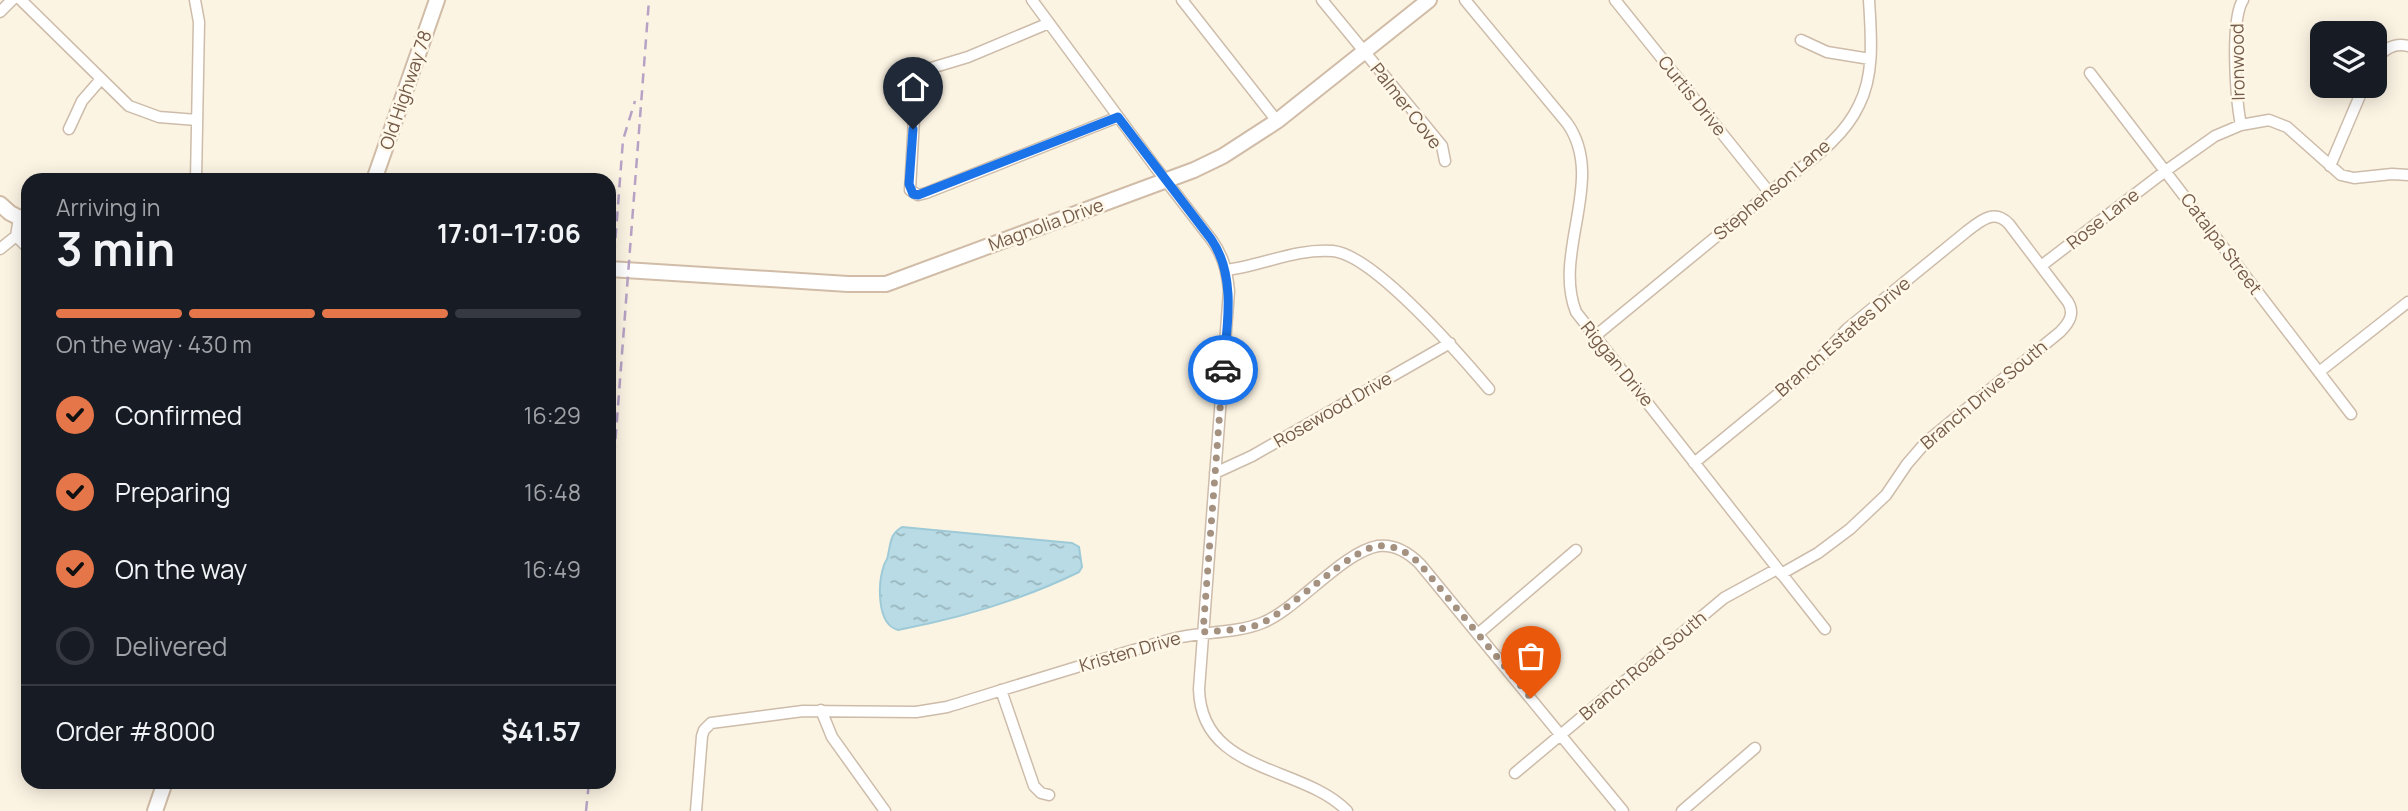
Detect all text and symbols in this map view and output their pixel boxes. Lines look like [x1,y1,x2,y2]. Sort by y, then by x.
map controls [2310,21,2387,98]
button: layers [2310,21,2387,98]
street label: Ironwood [2224,23,2250,101]
street label: Old Highway 78 [373,27,437,153]
street label: Curtis Drive [1653,50,1733,140]
pin [883,57,943,129]
street label: Palmer Cove [1366,57,1448,153]
icon: home [894,68,932,106]
street label: Stephenson Lane [1708,133,1835,245]
street label: Rose Lane [2061,182,2144,254]
street label: Catalpa Street [2176,188,2268,299]
text: Arriving in [56,191,161,223]
street label: Magnolia Drive [985,192,1107,256]
text: 17:01–17:06 [437,215,581,251]
text: 3 min [56,217,175,280]
street label: Branch Estates Drive [1770,271,1915,402]
street label: Riggan Drive [1576,316,1660,411]
text: On the way · 430 m [56,328,252,360]
street label: Branch Drive South [1915,334,2052,454]
courier [1188,335,1258,405]
icon: car [1204,351,1242,389]
street label: Rosewood Drive [1269,366,1396,453]
icon: check [56,396,94,434]
text: Confirmed [115,397,242,433]
text: 16:29 [524,399,581,431]
icon: check [56,473,94,511]
text: Preparing [115,474,231,510]
text: 16:48 [524,476,581,508]
icon: check [56,550,94,588]
text: On the way [115,551,247,587]
text: 16:49 [523,553,581,585]
street label: Branch Road South [1574,605,1711,725]
street label: Kristen Drive [1076,625,1183,677]
pin [1501,626,1561,698]
text: Delivered [115,628,227,664]
icon: bag [1512,637,1550,675]
text: Order #8000 [56,713,216,749]
text: $41.57 [502,713,581,749]

